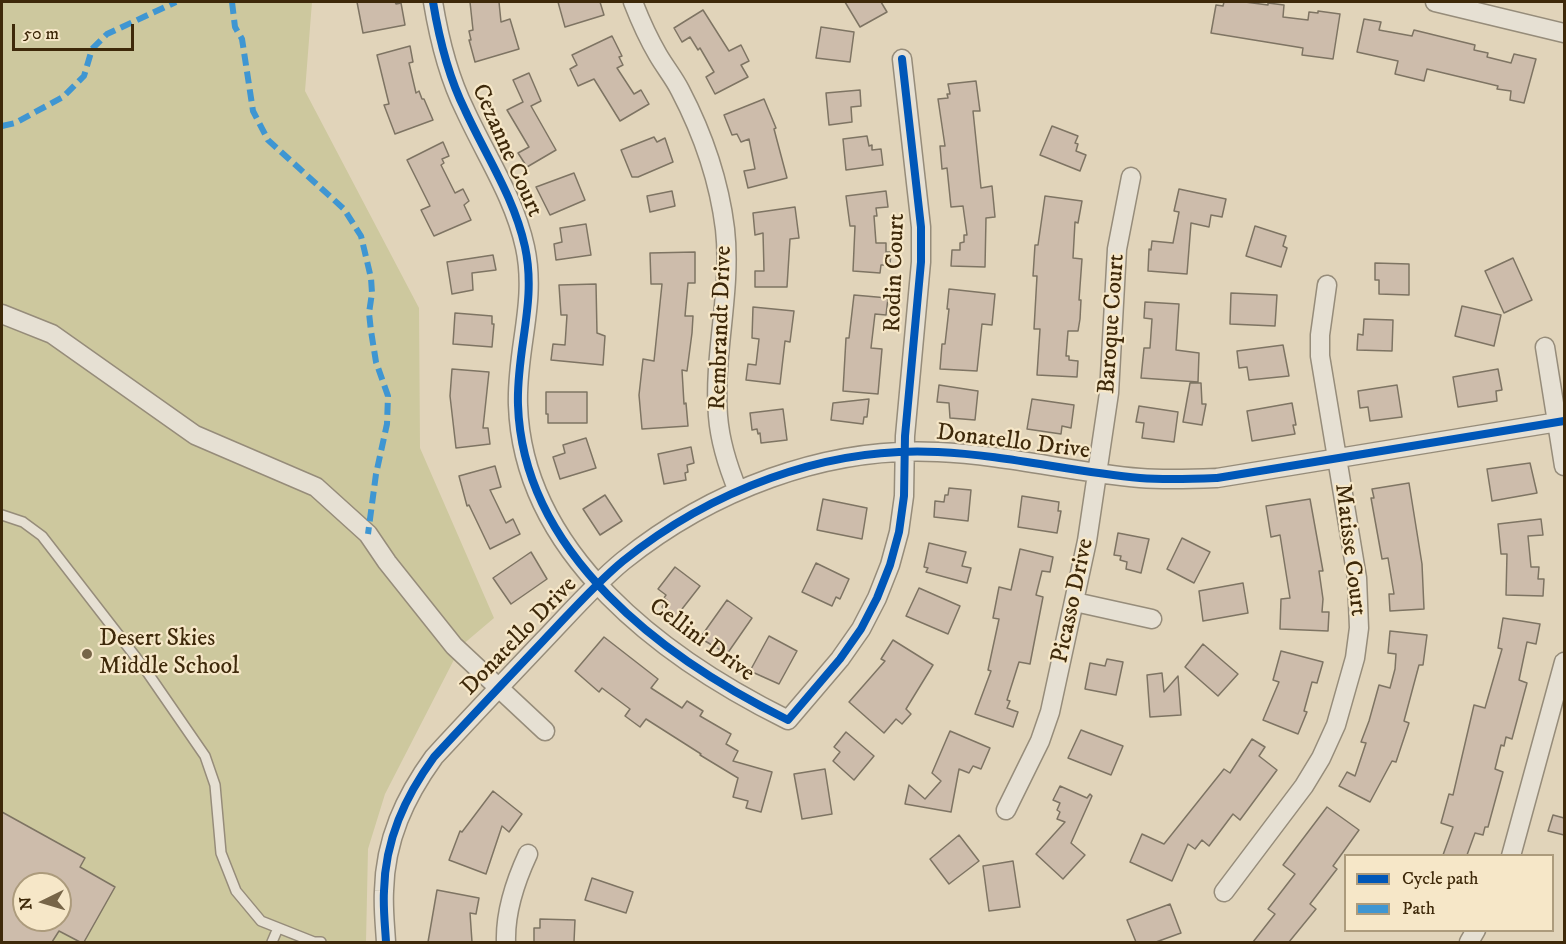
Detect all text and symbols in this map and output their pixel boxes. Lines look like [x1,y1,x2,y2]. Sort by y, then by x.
scale bar [15,12,136,50]
text: 50 m [23,23,59,45]
street label: Cezanne Court [464,80,548,222]
street label: Rodin Court [880,213,912,333]
street label: Rembrandt Drive [705,245,739,411]
street label: Baroque Court [1094,253,1132,395]
street label: Donatello Drive [935,419,1091,467]
street label: Matisse Court [1327,482,1371,618]
street label: Picasso Drive [1047,536,1101,666]
street label: Donatello Drive [456,571,584,703]
street label: Cellini Drive [642,593,760,689]
place label: Desert Skies Middle School [99,626,239,682]
marker: Desert Skies Middle School [80,647,94,661]
legend [1344,854,1554,932]
text: Cycle path [1402,868,1479,890]
north arrow [12,872,72,932]
text: N [16,896,37,911]
text: Path [1402,898,1435,920]

